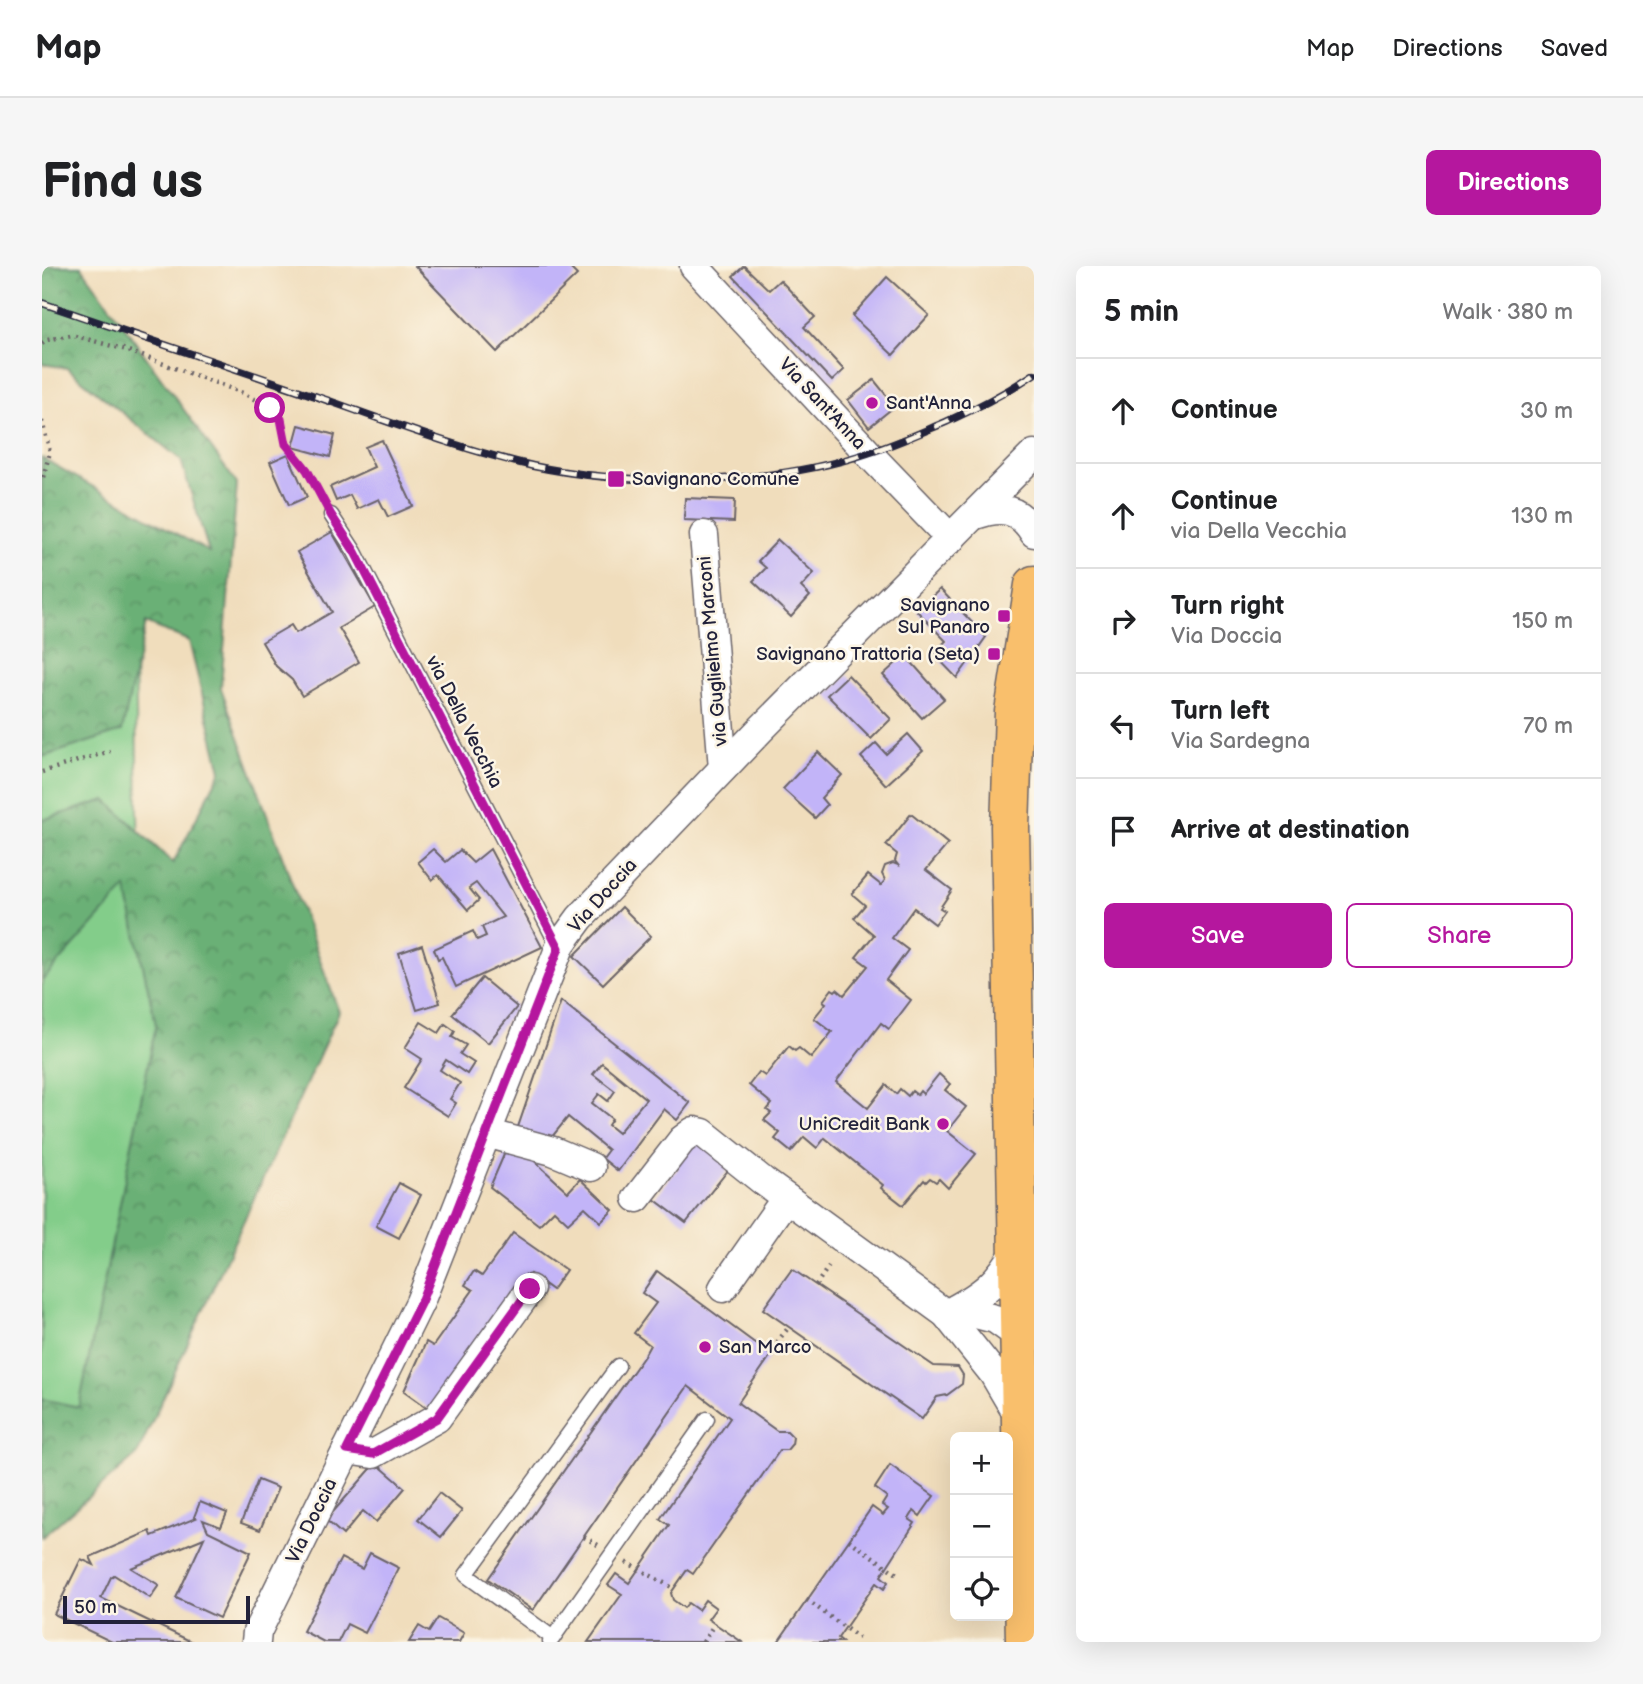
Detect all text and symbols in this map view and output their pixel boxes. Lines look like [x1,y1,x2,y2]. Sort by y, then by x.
text: Map [35,28,101,68]
text: Map [1306,34,1354,63]
text: Directions [1392,34,1503,63]
text: Saved [1541,34,1608,63]
button: Directions [1426,150,1601,215]
text: Find us [42,153,203,212]
text: 5 min [1104,294,1179,330]
text: Walk · 380 m [1443,298,1573,326]
street label: Via Sant'Anna [774,353,870,455]
route start [254,392,285,423]
place label: Sant'Anna [886,392,972,415]
icon: ahead [1104,392,1142,430]
marker: Sant'Anna [864,395,880,411]
text: Continue [1171,395,1278,426]
text: 30 m [1520,397,1573,425]
place label: Savignano Comune [632,468,799,491]
marker: Savignano Comune [606,469,626,489]
text: Continue [1171,486,1278,517]
icon: ahead [1104,497,1142,535]
text: 130 m [1511,502,1573,530]
text: via Della Vecchia [1171,517,1347,545]
street label: via Guglielmo Marconi [693,555,733,748]
text: Turn right [1171,591,1284,622]
place label: Savignano Sul Panaro [898,594,990,639]
icon: right [1104,602,1142,640]
text: 150 m [1512,607,1573,635]
marker: Savignano Sul Panaro [996,608,1012,624]
text: Via Doccia [1171,622,1282,650]
place label: Savignano Trattoria (Seta) [756,643,980,666]
marker: Savignano Trattoria (Seta) [986,646,1002,662]
street label: via Della Vecchia [420,651,507,792]
text: Turn left [1171,696,1270,727]
icon: left [1104,707,1142,745]
text: 70 m [1523,712,1573,740]
text: Via Sardegna [1171,727,1310,755]
icon: arrive [1104,812,1142,850]
text: Arrive at destination [1171,815,1410,846]
street label: Via Doccia [564,854,642,938]
button: Save [1104,903,1332,968]
button: Share [1346,903,1573,968]
place label: UniCredit Bank [799,1113,930,1136]
marker: UniCredit Bank [935,1116,951,1132]
route end [514,1273,545,1304]
place label: San Marco [719,1336,812,1359]
marker: San Marco [697,1339,713,1355]
map controls [950,1432,1013,1621]
button: + [950,1432,1013,1495]
street label: Via Doccia [282,1475,342,1567]
button: − [950,1495,1013,1558]
button: locate [950,1558,1013,1621]
scale bar [63,1593,250,1625]
text: 50 m [74,1596,117,1619]

